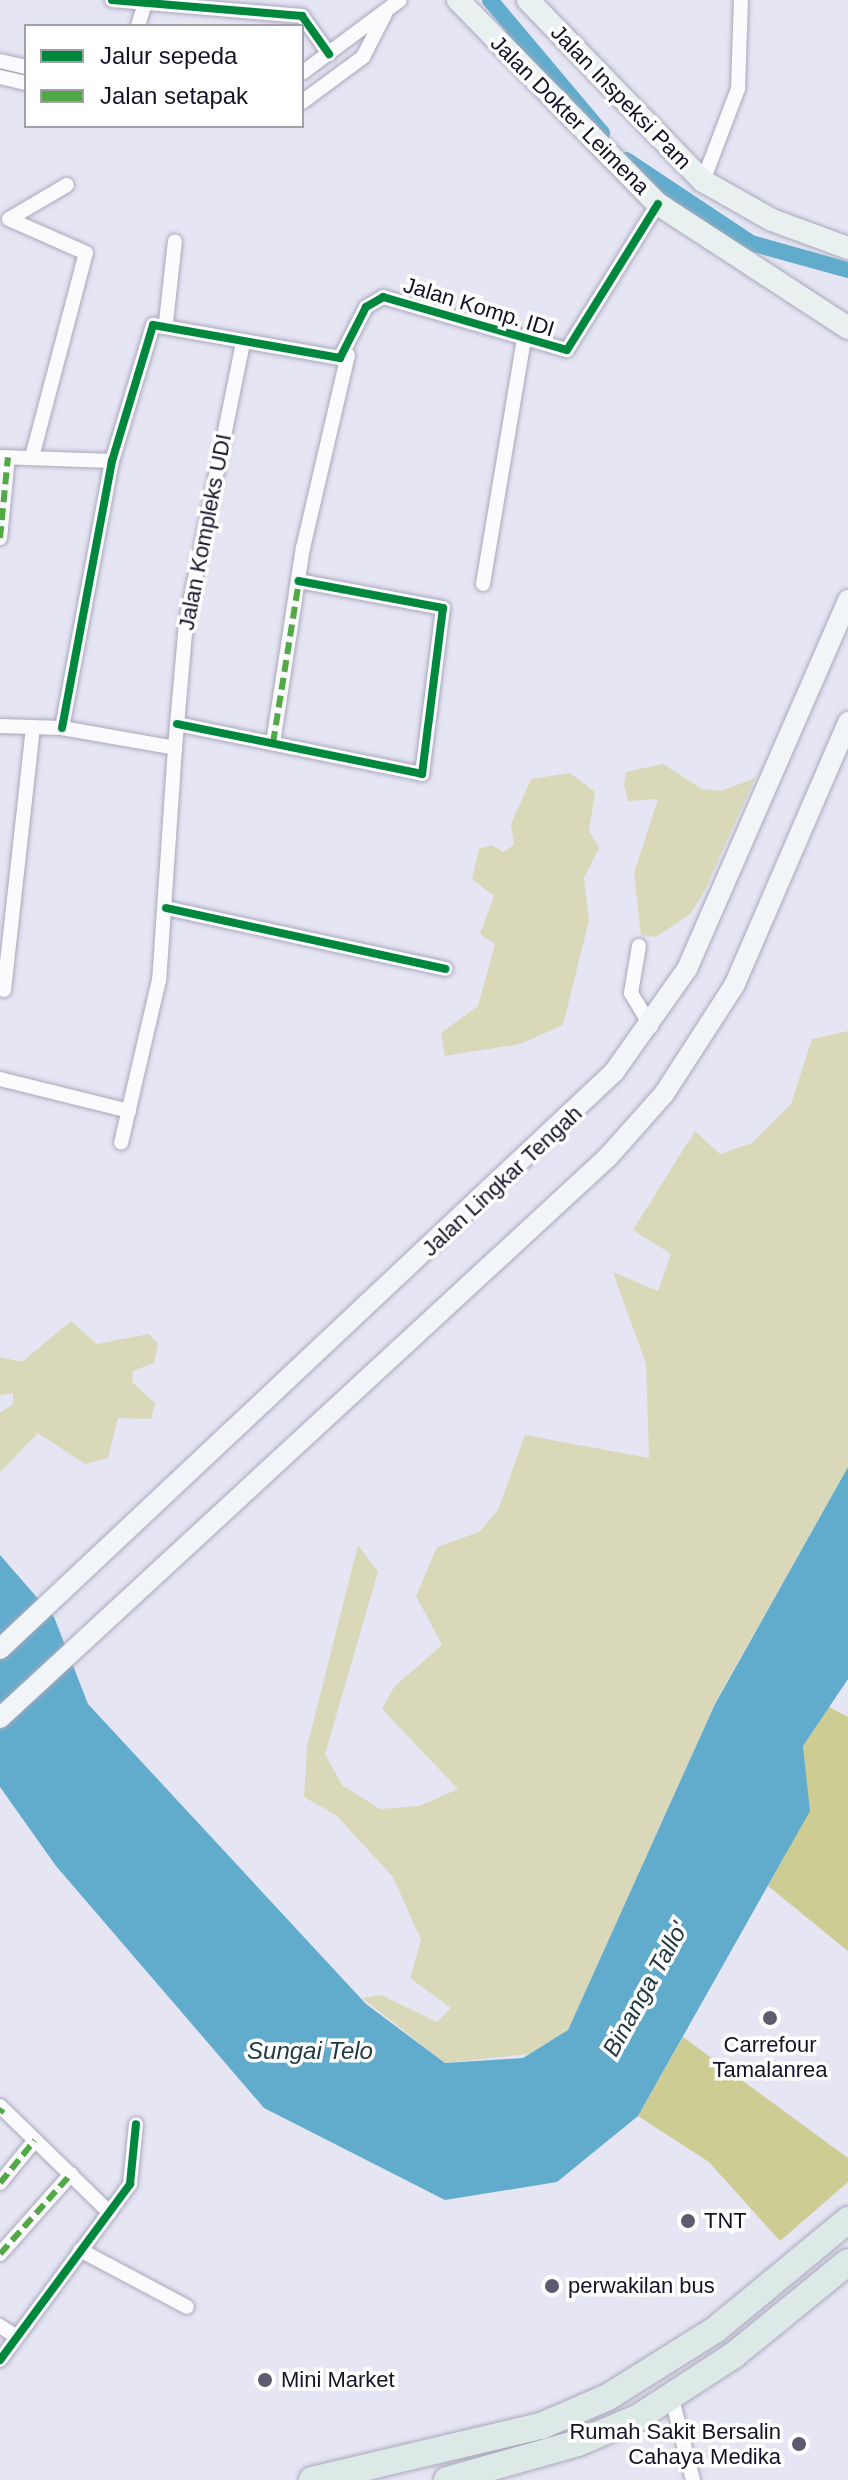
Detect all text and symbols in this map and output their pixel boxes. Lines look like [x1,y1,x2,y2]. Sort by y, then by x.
street label: Jalan Inspeksi Pam [545,19,697,175]
legend [24,24,304,128]
street label: Jalan Dokter Leimena [485,30,655,200]
text: Jalur sepeda [100,42,237,69]
text: Jalan setapak [100,82,248,109]
street label: Jalan Komp. IDI [400,271,558,343]
street label: Jalan Kompleks UDI [173,432,237,632]
street label: Jalan Lingkar Tengah [417,1100,587,1262]
water label: Binanga Tallo' [596,1917,694,2061]
marker: Carrefour Tamalanrea [761,2009,779,2027]
place label: Carrefour Tamalanrea [713,2031,827,2082]
water label: Sungai Telo [247,2037,373,2065]
place label: TNT [704,2208,747,2234]
marker: TNT [679,2212,697,2230]
place label: perwakilan bus [568,2273,715,2299]
marker: perwakilan bus [543,2277,561,2295]
place label: Mini Market [281,2367,395,2393]
marker: Mini Market [256,2371,274,2389]
place label: Rumah Sakit Bersalin Cahaya Medika [569,2418,781,2470]
marker: Rumah Sakit Bersalin Cahaya Medika [788,2433,810,2455]

